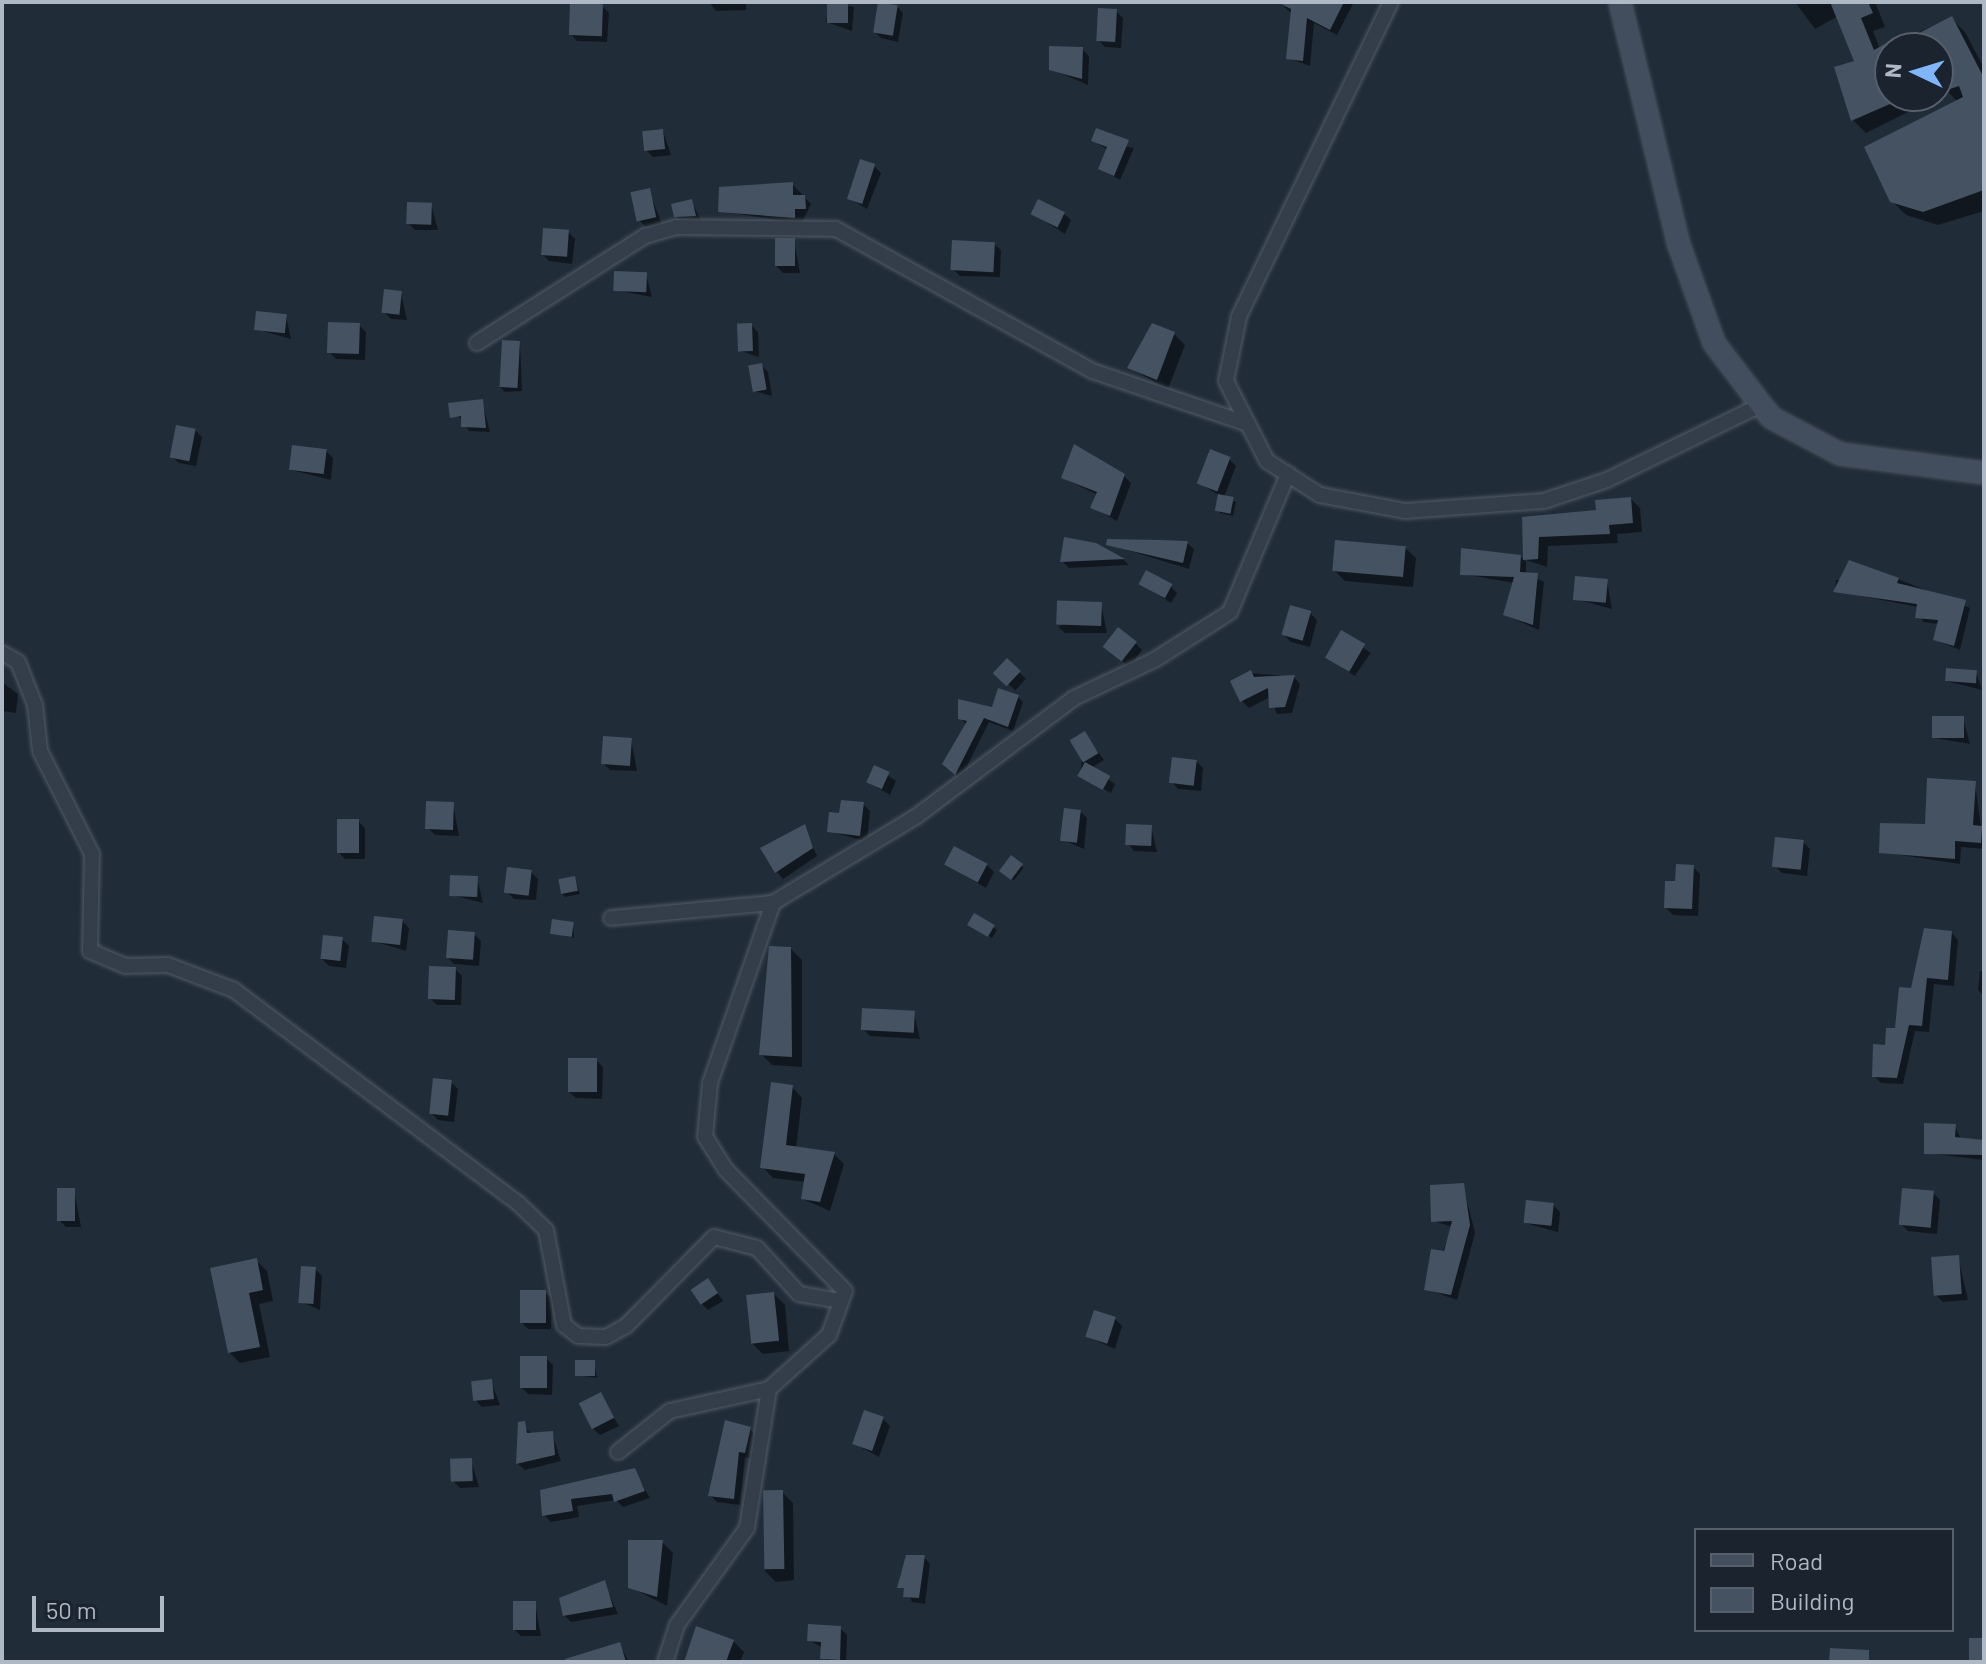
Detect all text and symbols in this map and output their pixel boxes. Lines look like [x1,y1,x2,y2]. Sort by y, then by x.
north arrow [1874,32,1954,112]
text: N [1879,62,1906,79]
legend [1694,1528,1954,1632]
text: Road [1770,1546,1823,1575]
scale bar [36,1580,168,1630]
text: Building [1770,1586,1854,1615]
text: 50 m [46,1595,97,1624]

